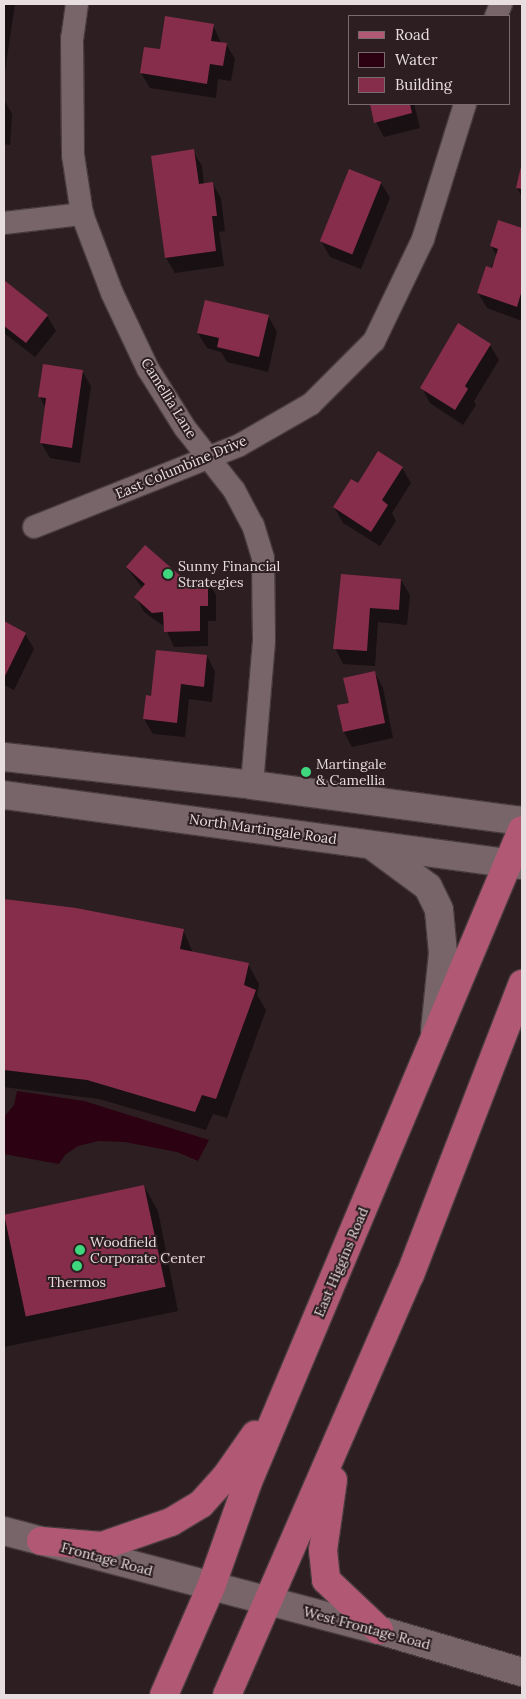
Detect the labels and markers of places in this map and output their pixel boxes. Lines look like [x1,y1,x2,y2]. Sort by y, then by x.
place label: Sunny Financial Strategies [178,558,280,590]
marker: Sunny Financial Strategies [162,568,174,580]
place label: Martingale & Camellia [316,756,386,789]
marker: Martingale & Camellia [300,766,312,778]
place label: Woodfield Corporate Center [90,1234,205,1266]
marker: Woodfield Corporate Center [74,1244,86,1256]
marker: Thermos [71,1260,83,1272]
place label: Thermos [48,1274,106,1290]

